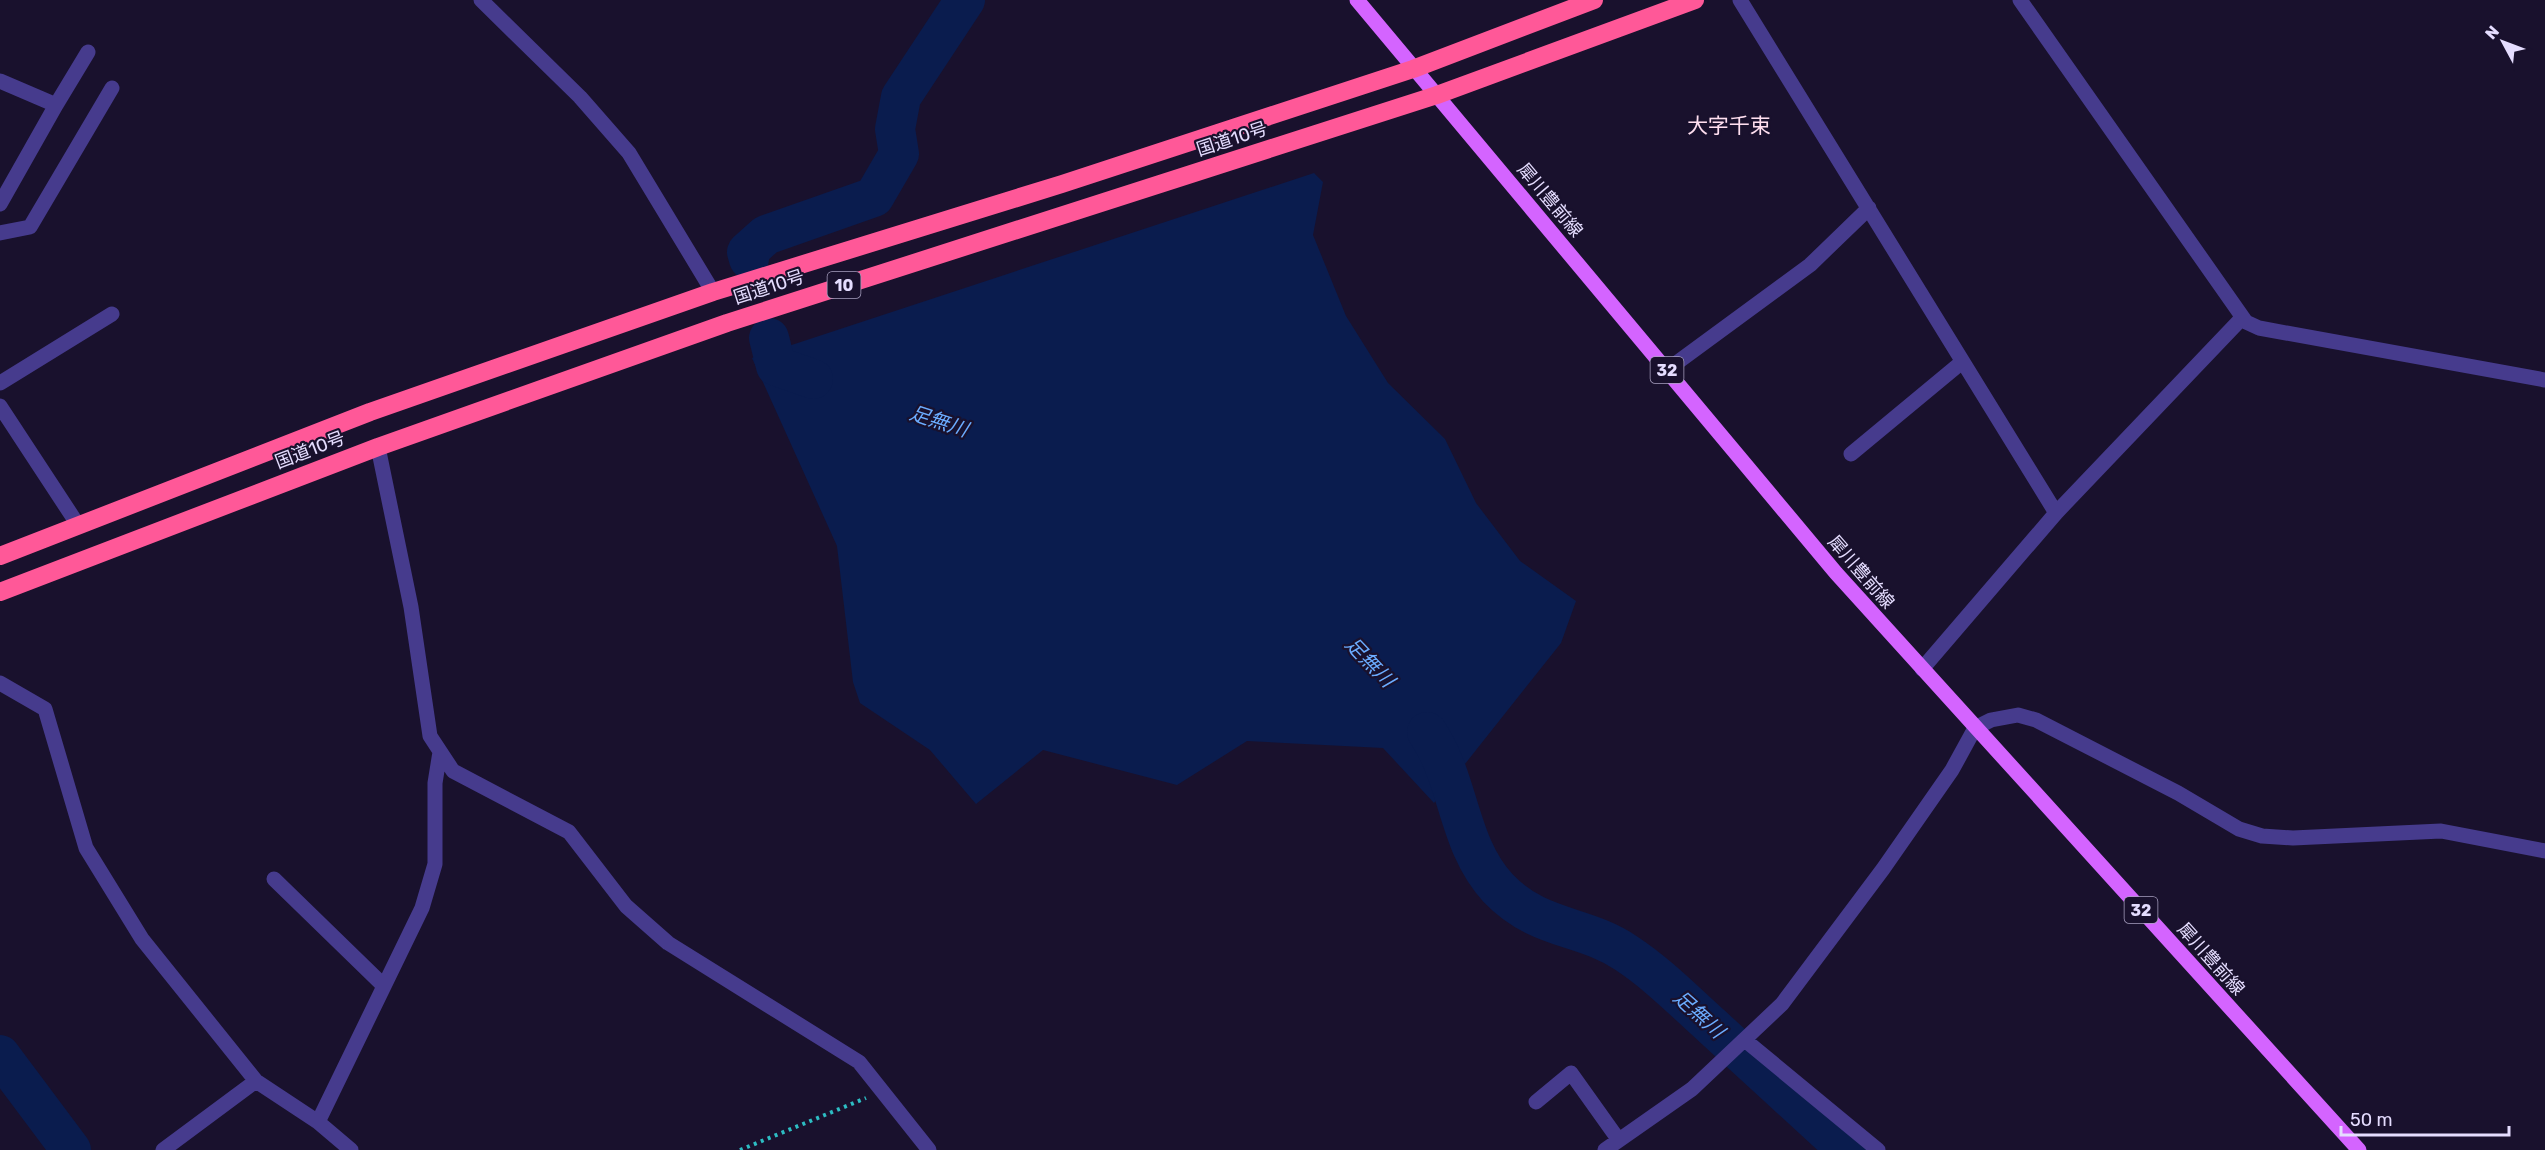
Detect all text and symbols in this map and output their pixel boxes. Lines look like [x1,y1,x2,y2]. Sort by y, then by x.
north arrow [2473,12,2533,72]
text: N [2481,22,2503,43]
district label: 大字千束 [1687,113,1771,138]
street label: 国道10号 [1194,117,1270,161]
street label: 犀川豊前線 [1513,158,1587,242]
street label: 国道10号 [731,265,807,309]
road number: 10 [828,272,860,298]
road number: 32 [1650,357,1684,383]
water label: 足無川 [907,400,973,442]
street label: 国道10号 [272,427,348,473]
street label: 犀川豊前線 [1823,531,1899,613]
water label: 足無川 [1341,632,1401,693]
road number: 32 [2124,897,2158,923]
street label: 犀川豊前線 [2173,918,2249,1000]
water label: 足無川 [1669,985,1731,1044]
scale bar [2341,1099,2509,1137]
text: 50 m [2350,1109,2393,1131]

